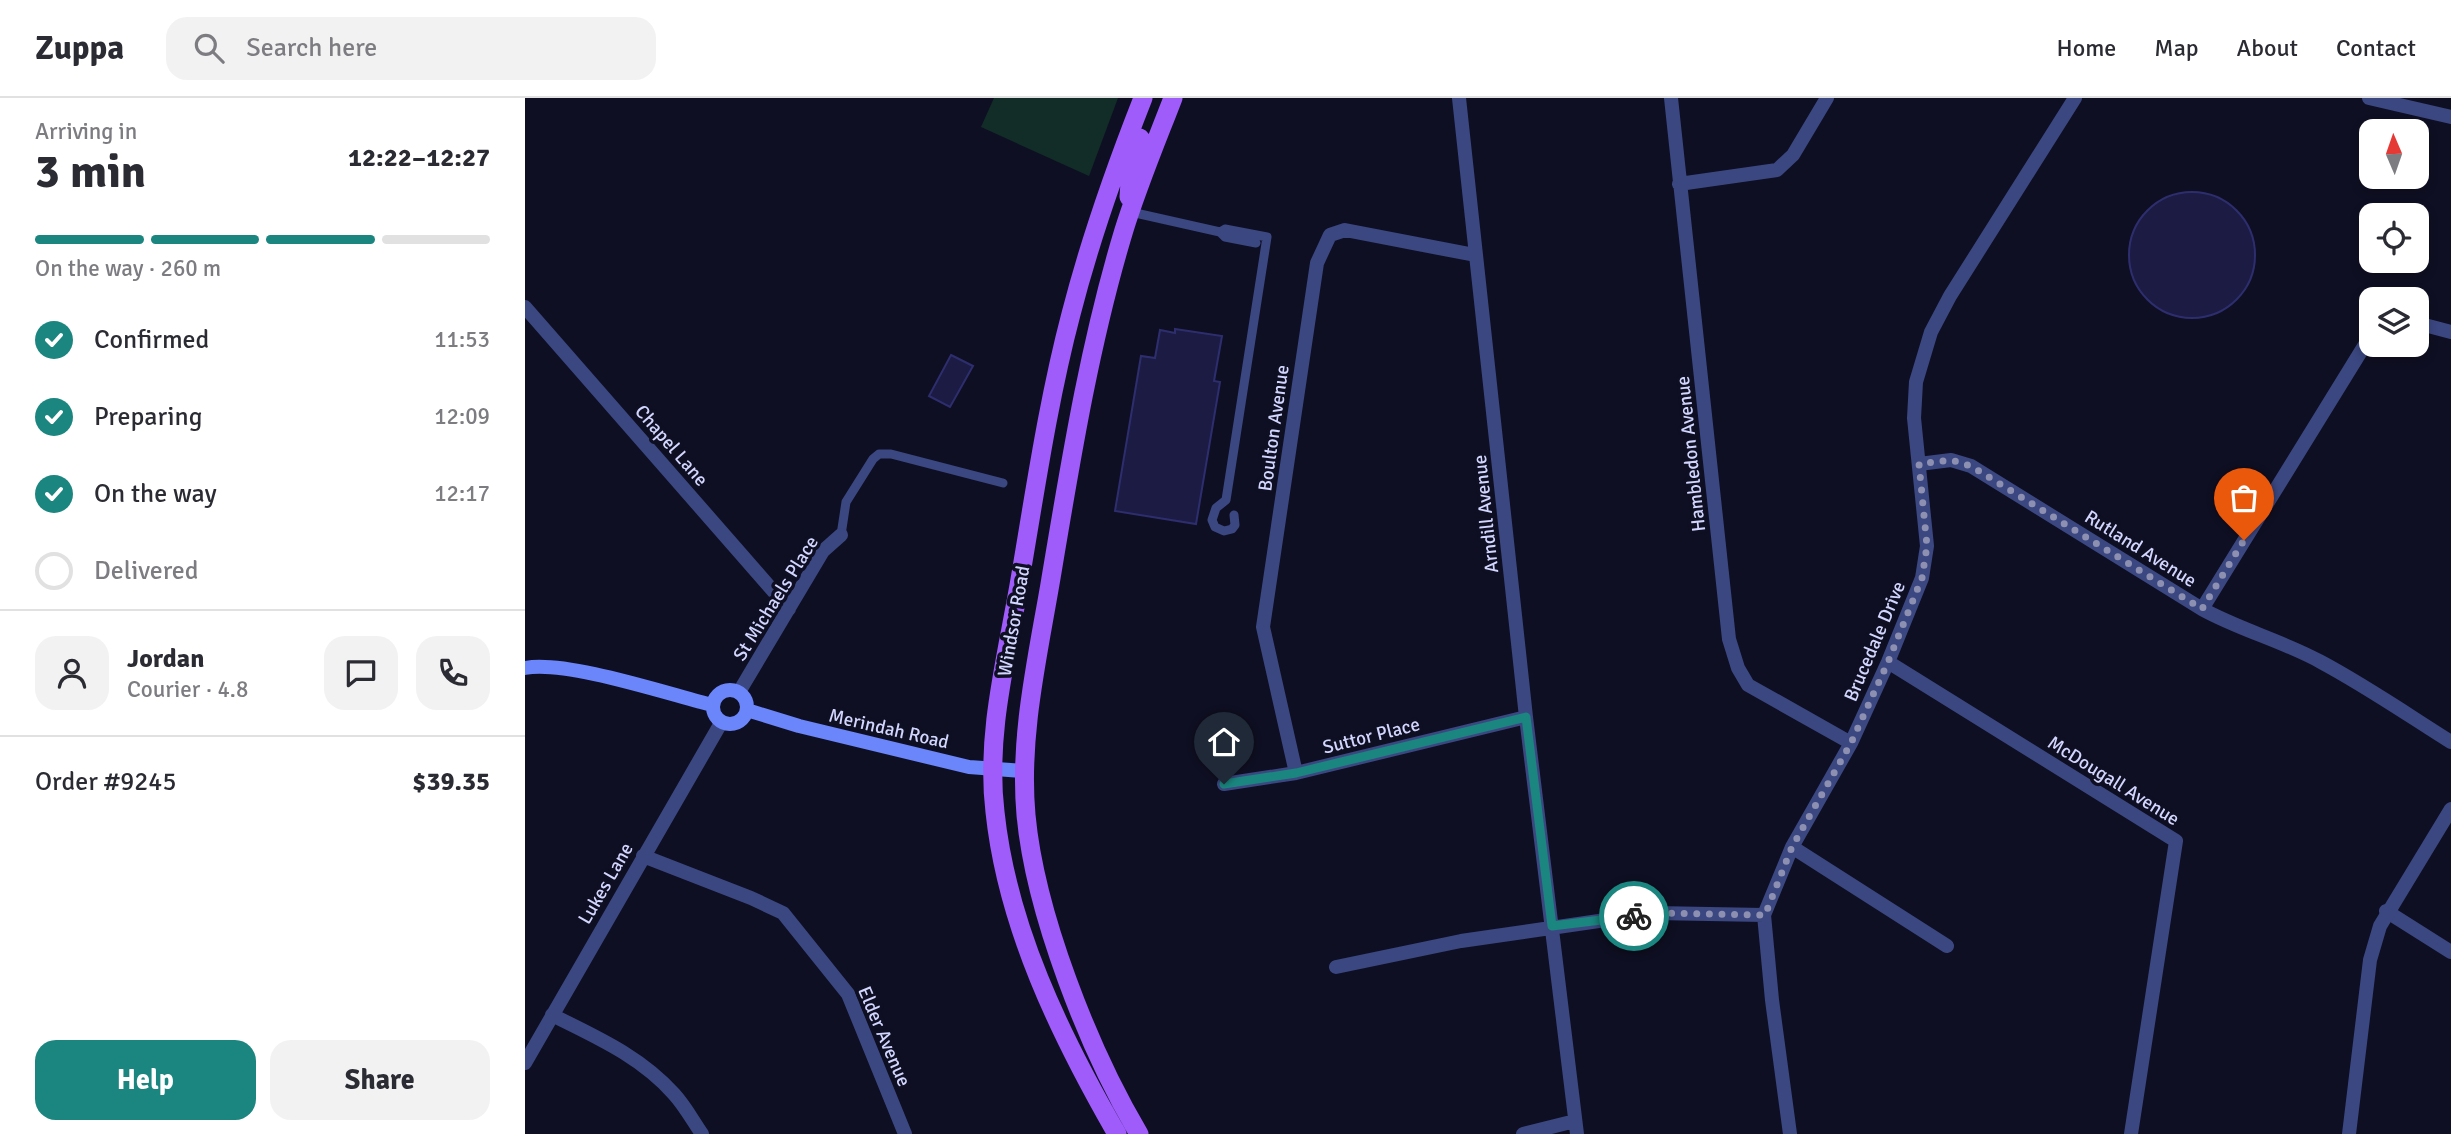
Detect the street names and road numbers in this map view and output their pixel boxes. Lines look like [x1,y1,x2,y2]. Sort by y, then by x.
street label: Boulton Avenue [1253,363,1295,493]
street label: Hambledon Avenue [1671,375,1711,533]
street label: Chapel Lane [629,400,713,491]
street label: Arndill Avenue [1468,454,1504,574]
street label: Rutland Avenue [2080,505,2201,593]
street label: St Michaels Place [728,532,824,665]
street label: Windsor Road [992,564,1036,678]
street label: Brucedale Drive [1839,578,1911,705]
street label: Merindah Road [826,703,951,754]
street label: Suttor Place [1320,712,1422,760]
street label: McDougall Avenue [2043,731,2184,831]
street label: Lukes Lane [573,838,639,929]
street label: Elder Avenue [852,983,916,1090]

